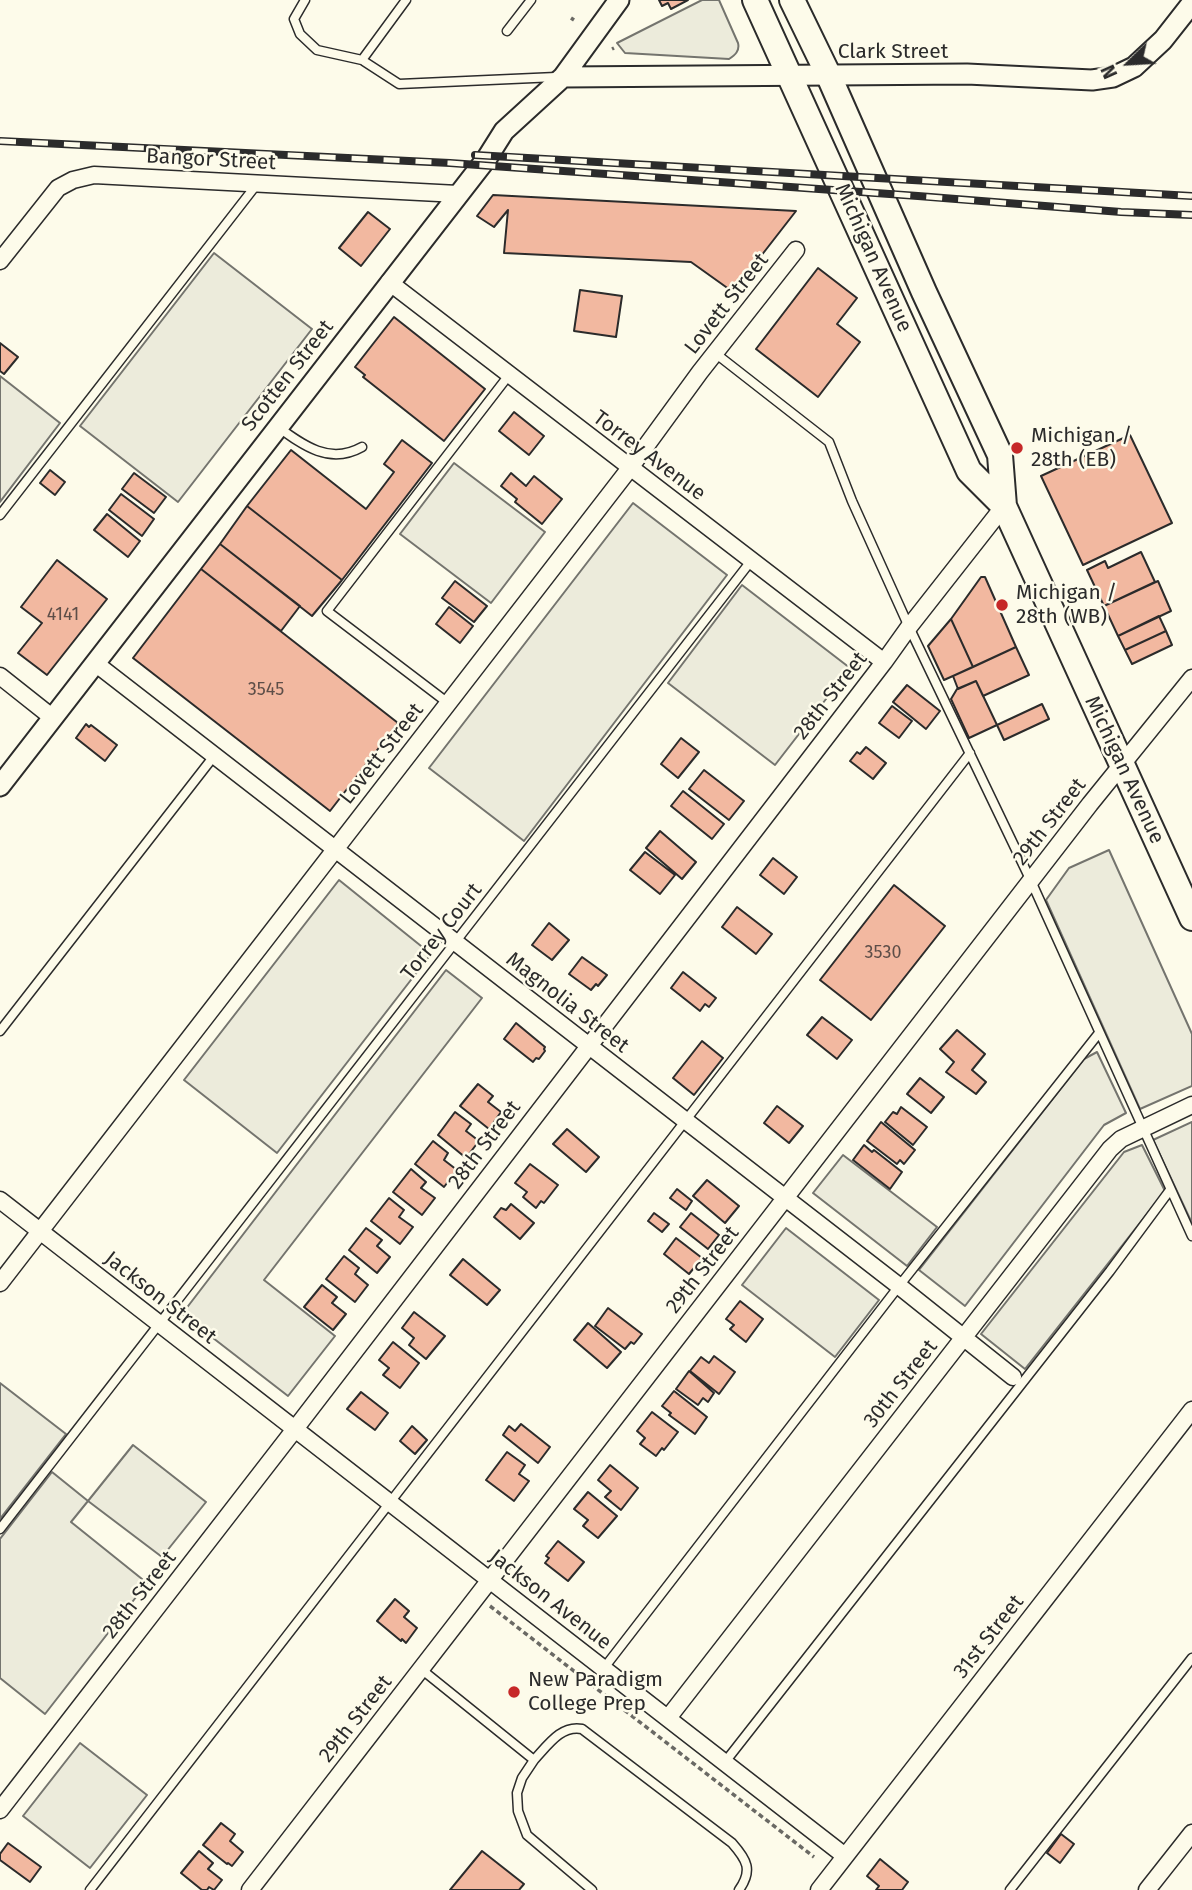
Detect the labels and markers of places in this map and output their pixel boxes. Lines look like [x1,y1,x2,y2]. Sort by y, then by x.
place label: Michigan / 28th (EB) [1031,423,1132,473]
marker: Michigan / 28th (EB) [1009,440,1025,456]
place label: Michigan / 28th (WB) [1016,580,1117,630]
marker: Michigan / 28th (WB) [994,597,1010,613]
place label: New Paradigm College Prep [528,1667,663,1717]
marker: New Paradigm College Prep [506,1684,522,1700]

